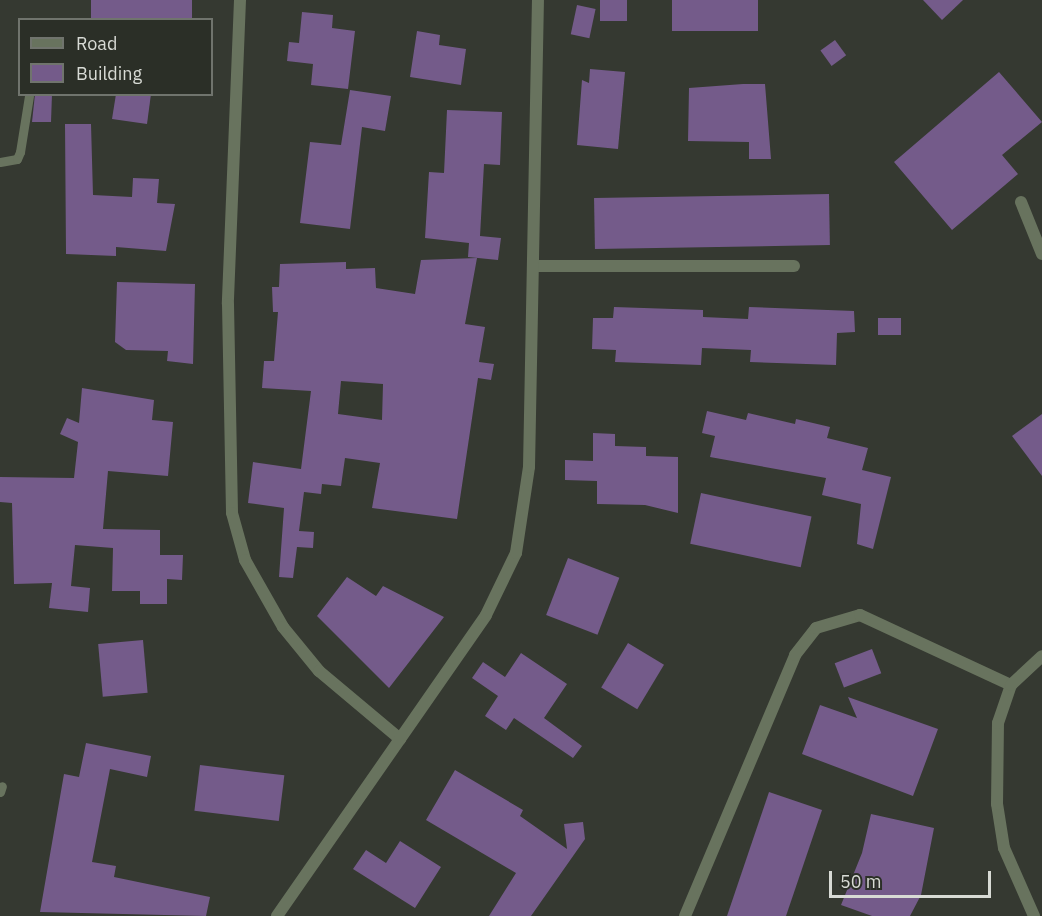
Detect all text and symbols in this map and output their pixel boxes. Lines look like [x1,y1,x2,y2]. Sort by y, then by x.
legend [18,18,213,96]
text: Road [76,32,117,55]
text: Building [76,62,142,85]
scale bar [832,859,994,897]
text: 50 m [840,870,882,893]

